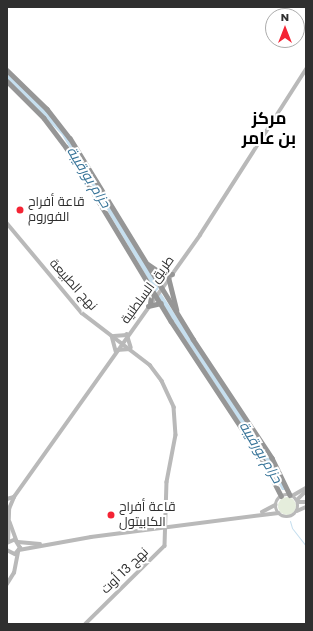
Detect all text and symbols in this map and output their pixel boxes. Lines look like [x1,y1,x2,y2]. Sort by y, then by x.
north arrow [265,8,305,48]
text: N [281,9,289,25]
district label: مركز بن عامر [242,109,296,149]
water label: حزام بورقيبة [64,143,114,211]
place label: قاعة أفراح الفوروم [28,195,85,226]
marker: قاعة أفراح الفوروم [15,205,25,215]
street label: طريق السلطنية [118,253,178,327]
street label: نهج الطبيعة [46,256,100,314]
water label: حزام بورقيبة [236,418,286,486]
place label: قاعة أفراح الكابيتول [119,500,176,531]
marker: قاعة أفراح الكابيتول [106,510,116,520]
street label: نهج 13 أوت [98,545,152,597]

